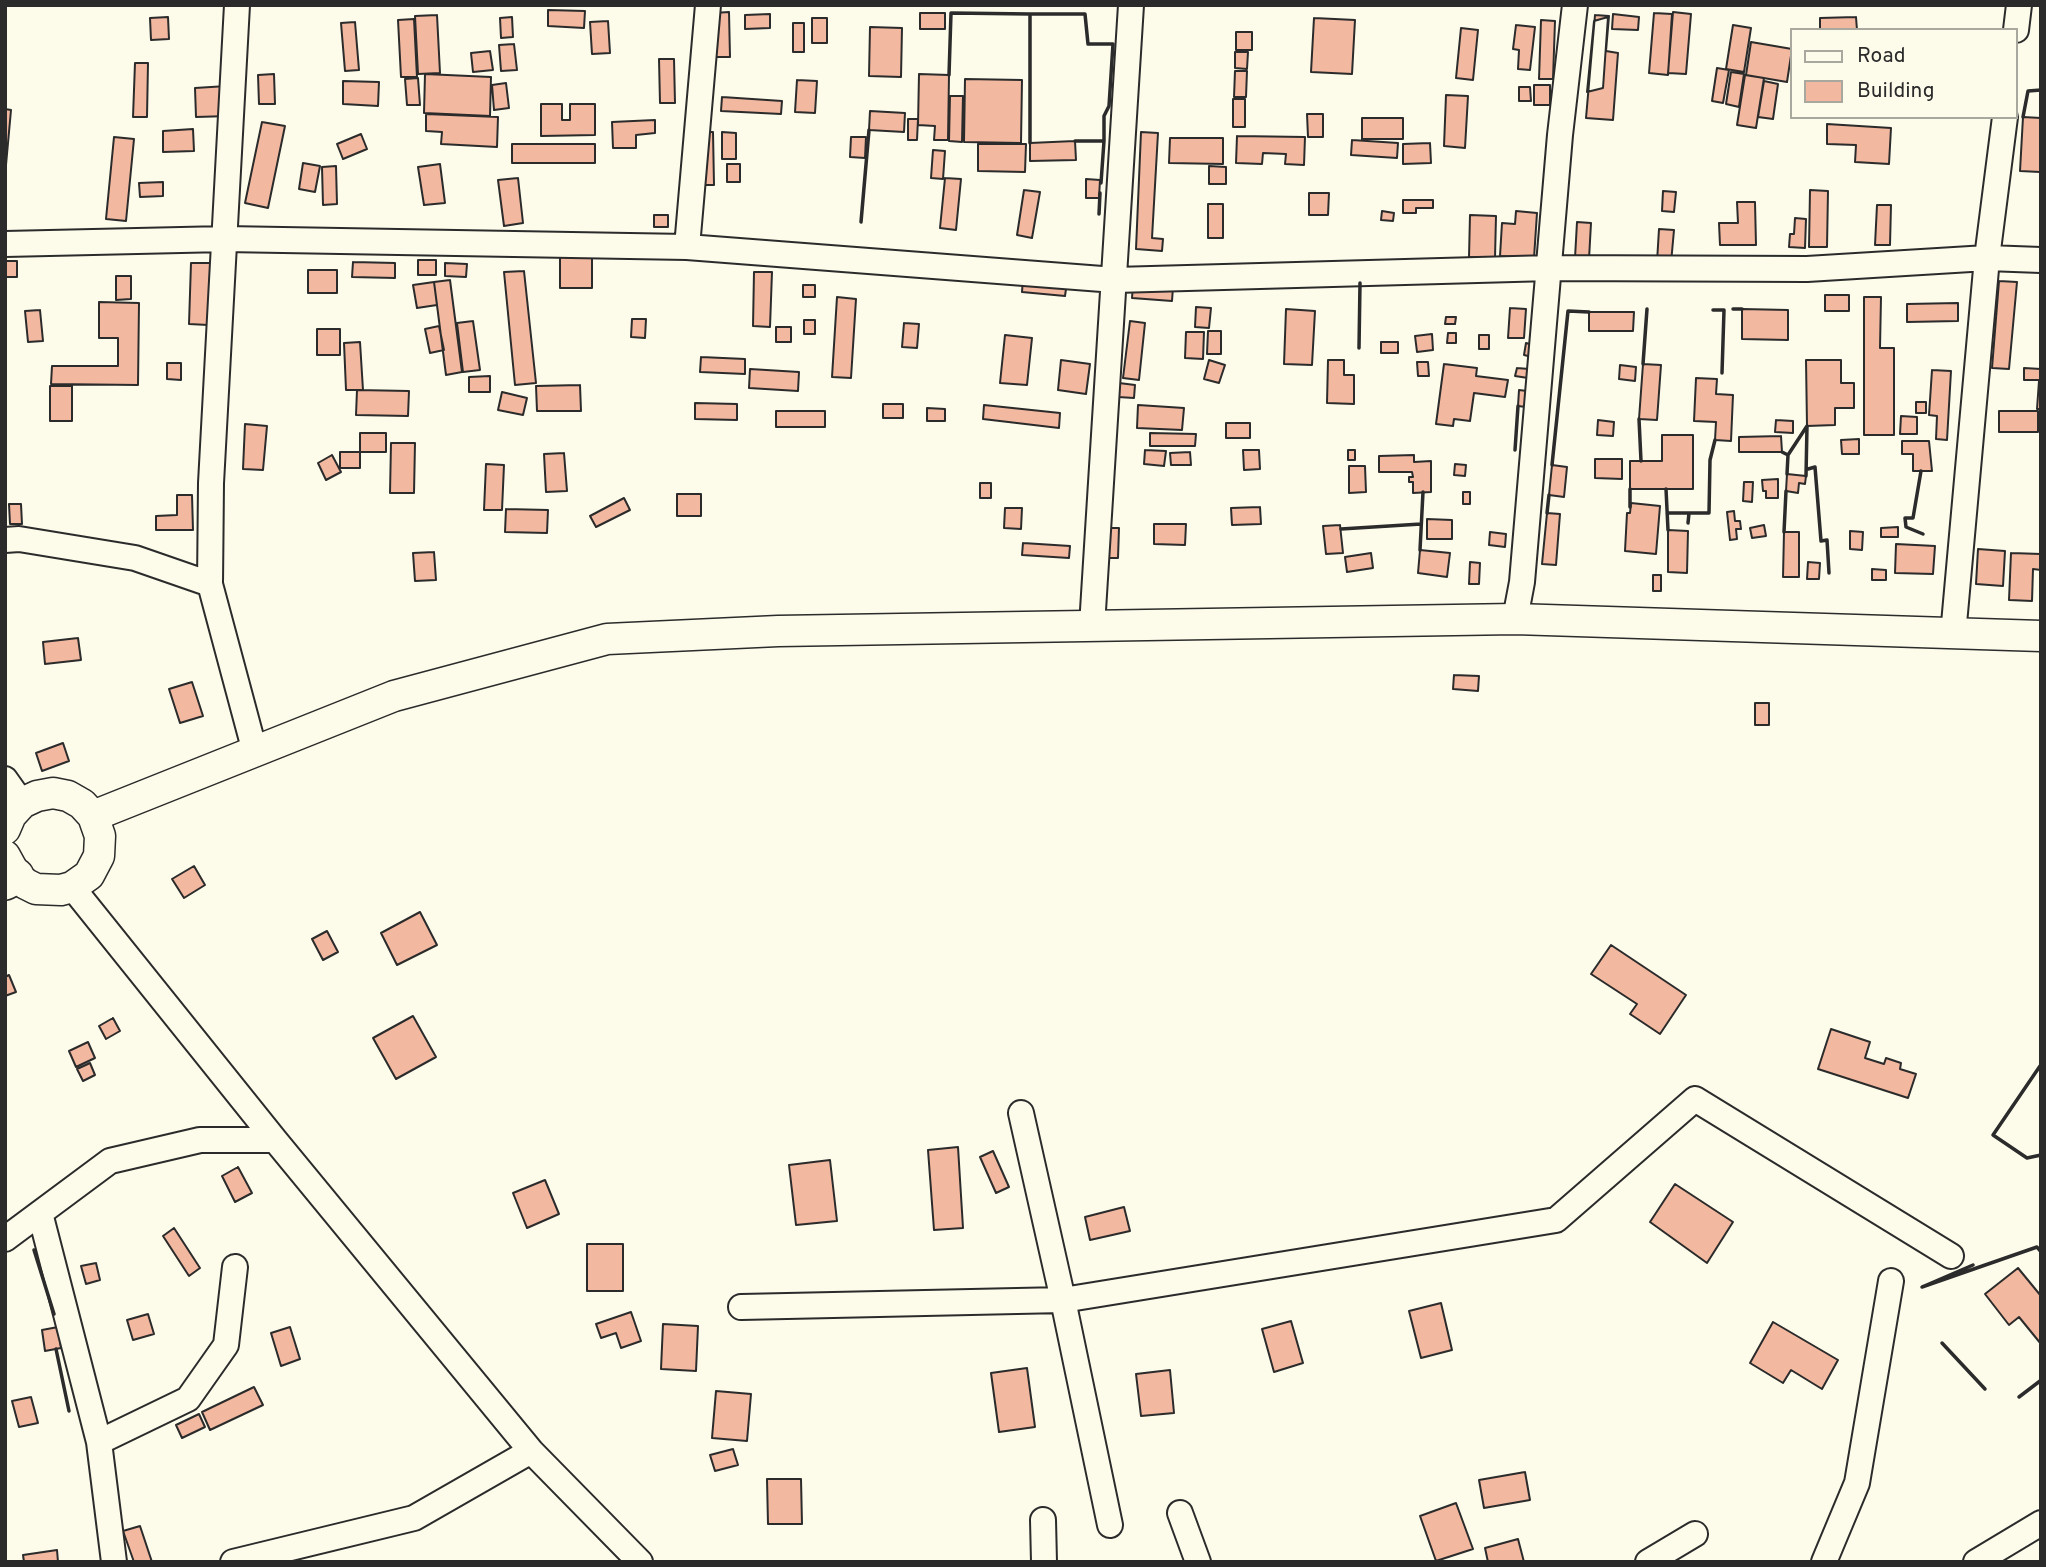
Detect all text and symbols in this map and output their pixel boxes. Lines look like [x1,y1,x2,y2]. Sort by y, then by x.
legend [1790,28,2018,119]
text: Road [1857,43,1906,70]
text: Building [1857,78,1935,105]

